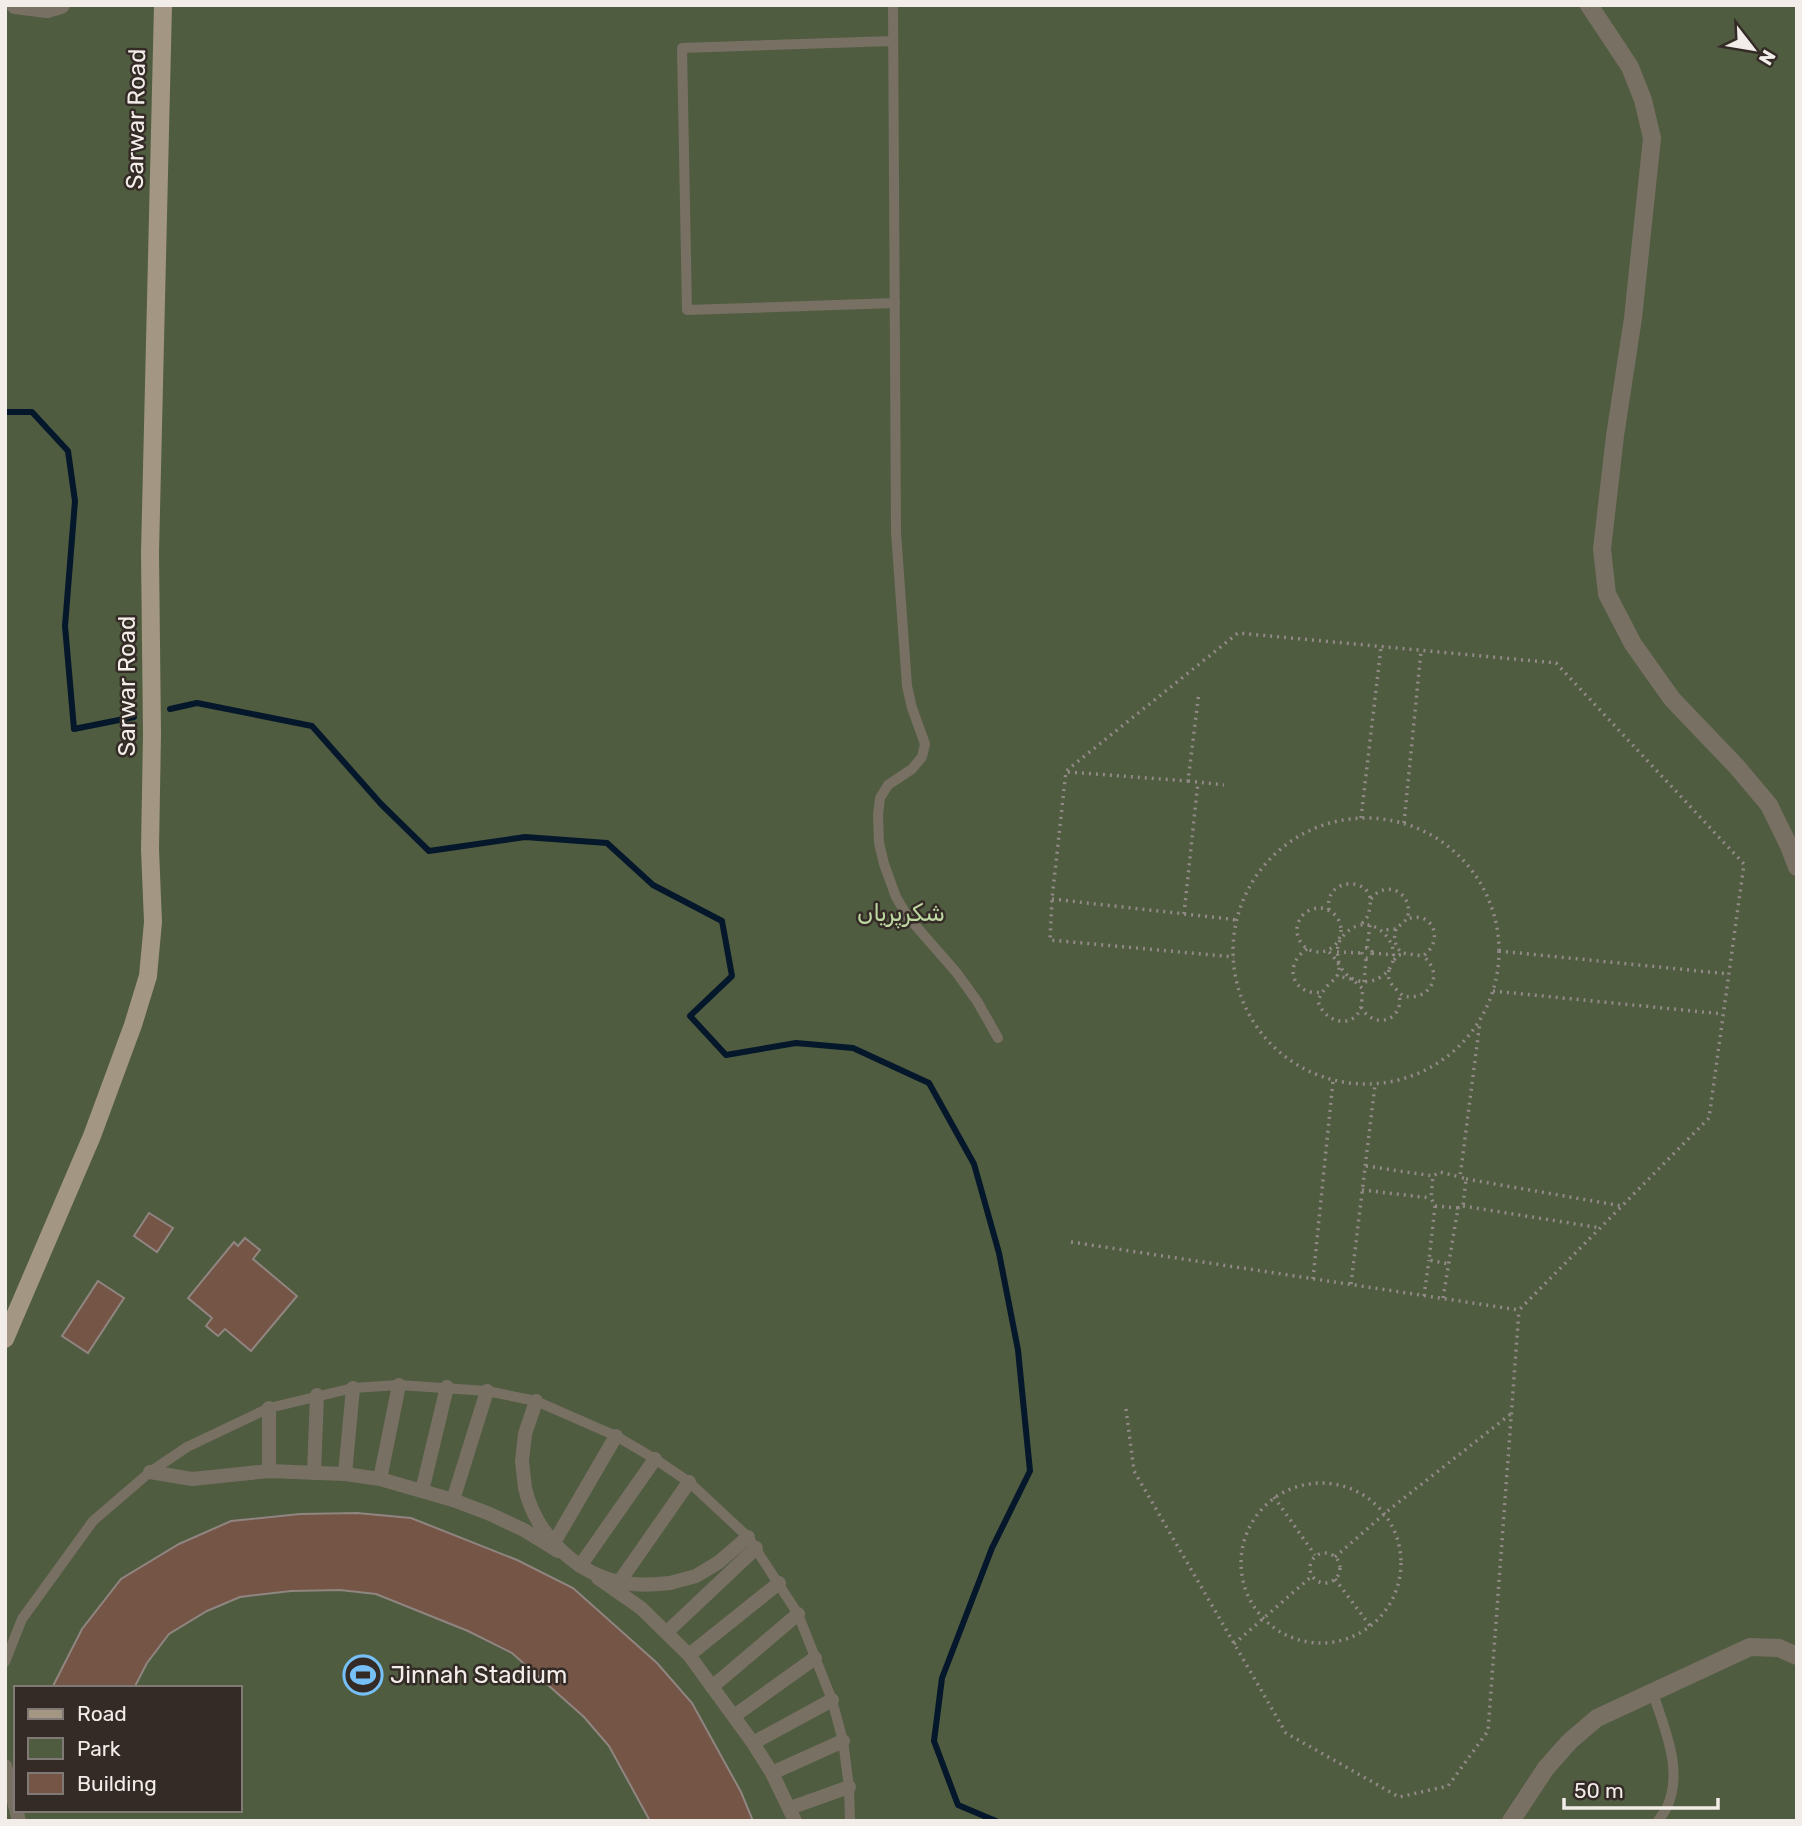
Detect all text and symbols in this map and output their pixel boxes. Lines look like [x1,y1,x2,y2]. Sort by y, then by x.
north arrow [1718,14,1788,84]
text: N [1754,46,1781,69]
street label: Sarwar Road [121,48,151,190]
street label: Sarwar Road [113,616,141,756]
park label: شکرپریاں [857,899,945,929]
sports icon: Jinnah Stadium [342,1654,384,1696]
place label: Jinnah Stadium [390,1661,567,1689]
legend [14,1686,242,1812]
text: Road [77,1701,127,1726]
text: Park [77,1736,121,1761]
scale bar [1564,1766,1718,1810]
text: Building [77,1771,157,1796]
text: 50 m [1574,1778,1624,1803]

